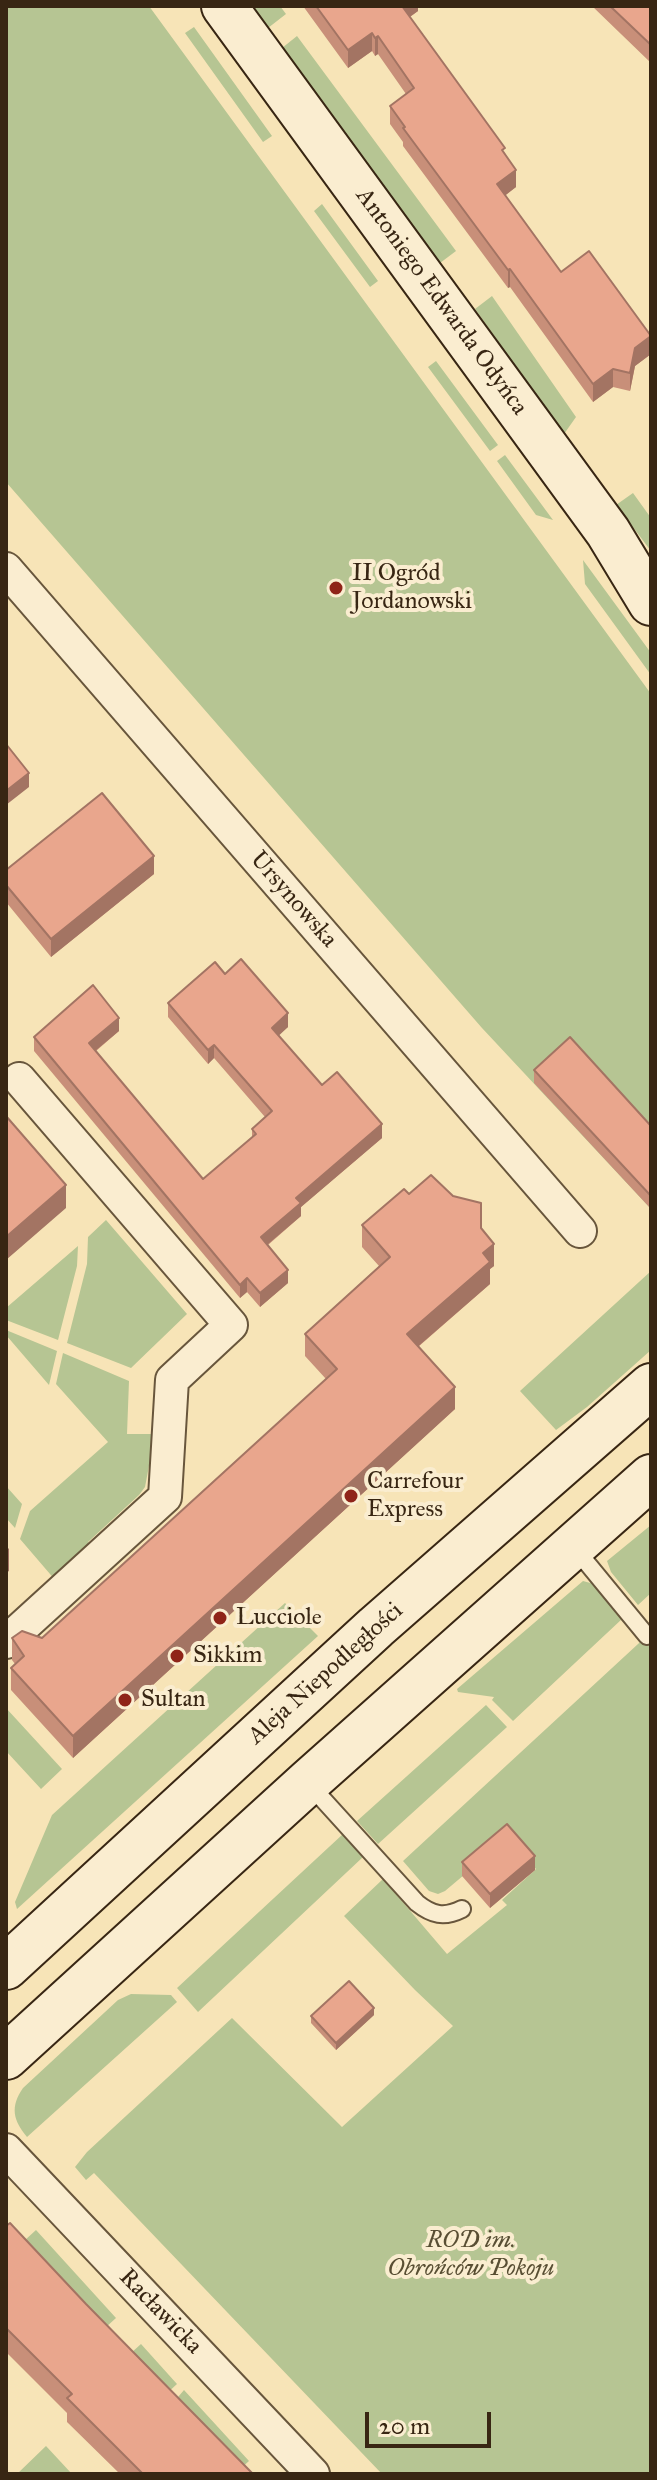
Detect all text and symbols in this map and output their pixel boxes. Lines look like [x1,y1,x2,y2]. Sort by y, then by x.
street label: Antoniego Edwarda Odyńca [349,183,533,421]
place label: II Ogród Jordanowski [352,560,472,616]
marker: II Ogród Jordanowski [327,579,345,597]
street label: Ursynowska [243,846,343,954]
place label: Carrefour Express [367,1468,463,1524]
marker: Carrefour Express [342,1487,360,1505]
street label: Aleja Niepodległości [243,1597,409,1751]
place label: Lucciole [236,1604,322,1632]
marker: Lucciole [211,1609,229,1627]
place label: Sikkim [193,1642,262,1670]
marker: Sikkim [168,1647,186,1665]
place label: Sultan [141,1686,206,1714]
marker: Sultan [116,1691,134,1709]
park label: ROD im. Obrońców Pokoju [388,2227,554,2283]
street label: Racławicka [112,2263,208,2361]
scale bar [369,2396,495,2446]
text: 20 m [379,2411,430,2441]

